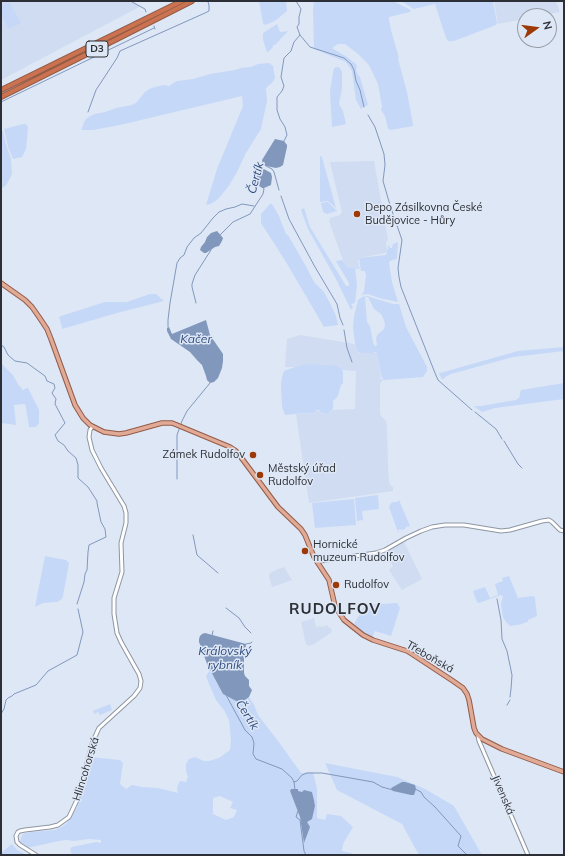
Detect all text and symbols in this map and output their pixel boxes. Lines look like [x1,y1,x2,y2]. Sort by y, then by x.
north arrow [517,8,557,48]
text: N [540,20,555,31]
road number: D3 [86,41,108,57]
water label: Čertík [245,161,267,195]
place label: Depo Zásilkovna České Budějovice - Hůry [365,201,482,227]
marker: Depo Zásilkovna České Budějovice - Hůry [352,209,362,219]
water label: Kačer [180,332,212,346]
place label: Zámek Rudolfov [163,448,245,462]
marker: Zámek Rudolfov [248,450,258,460]
place label: Městský úřad Rudolfov [268,462,336,488]
marker: Městský úřad Rudolfov [255,470,265,480]
place label: Hornické muzeum Rudolfov [313,538,405,564]
marker: Hornické muzeum Rudolfov [300,546,310,556]
place label: Rudolfov [344,578,389,592]
marker: Rudolfov [331,580,341,590]
district label: RUDOLFOV [289,600,381,618]
street label: Třeboňská [404,638,456,676]
water label: Královský rybník [198,644,252,672]
water label: Čertík [232,697,262,733]
street label: Hlincohorská [70,735,102,803]
street label: Jivenská [489,773,517,817]

